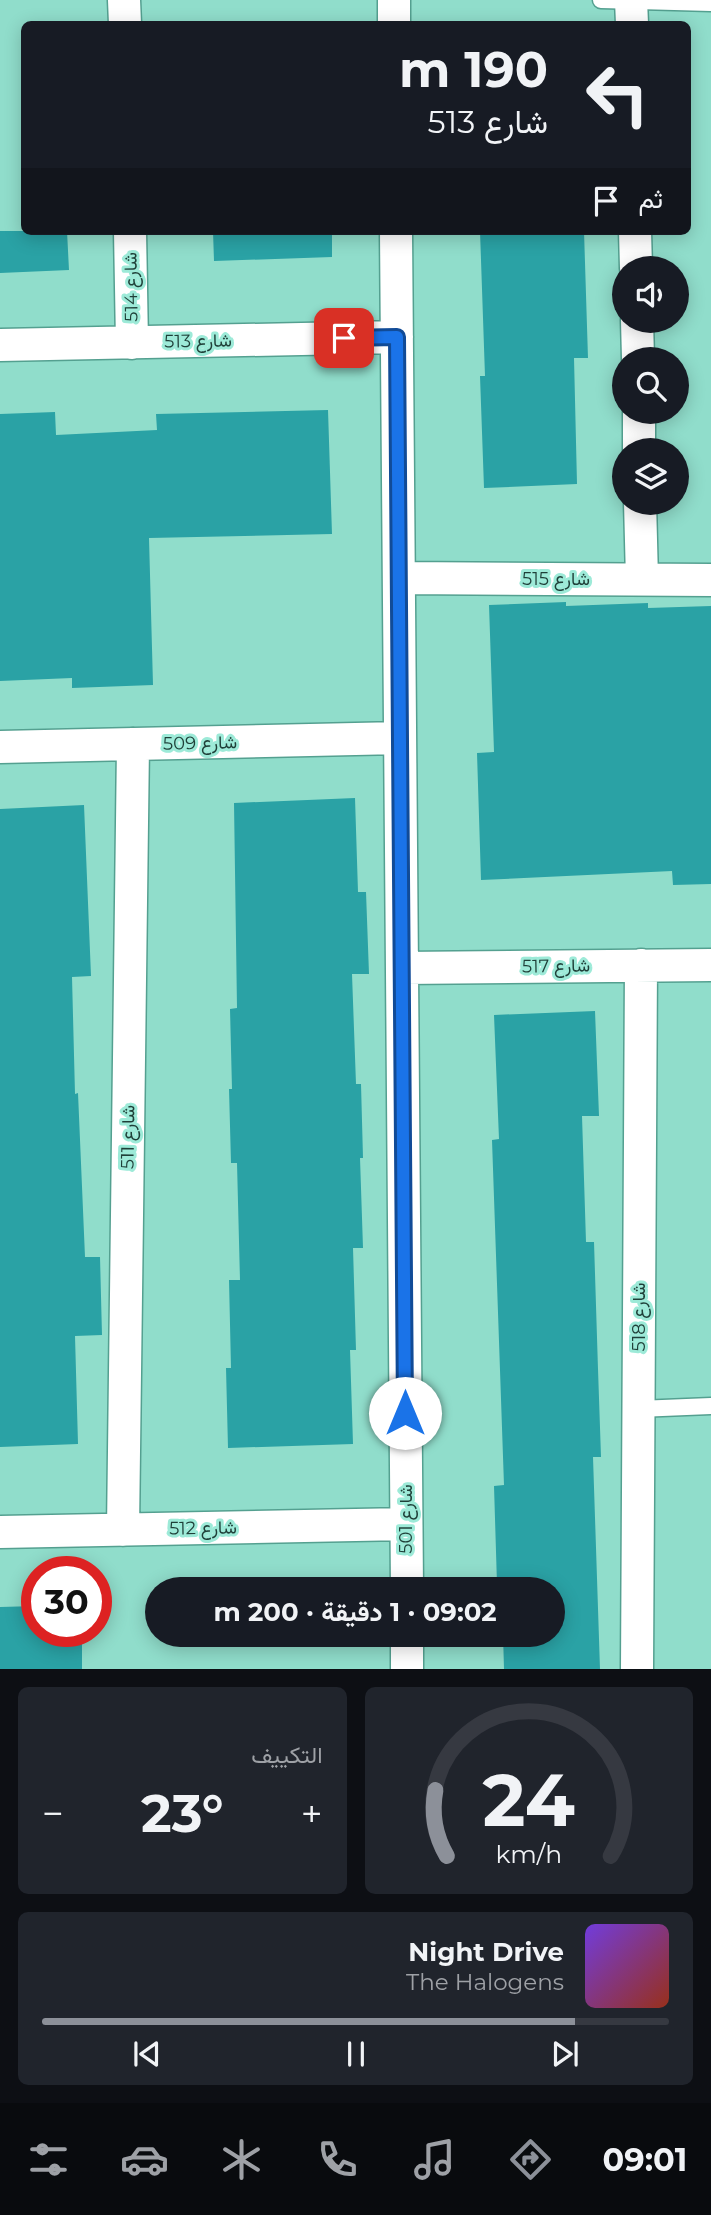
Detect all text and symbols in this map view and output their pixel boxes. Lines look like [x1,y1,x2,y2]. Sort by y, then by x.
text: 190 m [399,40,548,99]
icon: left [572,49,663,140]
text: شارع 513 [428,102,548,141]
icon: arrive [587,182,625,220]
text: ثم [639,183,663,215]
street label: شارع 514 [119,252,144,322]
map controls [612,256,689,515]
button: sound [612,256,689,333]
pin [314,308,374,368]
icon: arrive [325,319,363,357]
street label: شارع 513 [164,329,232,354]
button: search [612,347,689,424]
button: layers [612,438,689,515]
street label: شارع 515 [522,568,590,591]
street label: شارع 509 [163,731,237,756]
street label: شارع 517 [522,954,590,979]
street label: شارع 511 [116,1105,141,1169]
street label: شارع 518 [628,1282,651,1352]
position arrow [368,1376,442,1450]
street label: شارع 501 [395,1484,418,1554]
street label: شارع 512 [169,1516,237,1541]
speed limit sign: 30 [21,1556,112,1647]
text: 09:02 · 1 دقيقة · 200 m [213,1596,497,1628]
text: التكييف [251,1741,323,1769]
text: 24 [483,1757,575,1845]
text: 23° [141,1782,223,1845]
text: − [42,1790,64,1837]
text: + [301,1790,322,1837]
text: km/h [495,1839,562,1869]
text: Night Drive [408,1936,564,1968]
text: The Halogens [406,1968,564,1996]
icon: previous [128,2035,166,2073]
icon: pause [337,2035,375,2073]
icon: next [546,2035,584,2073]
icon: filters [24,2135,73,2184]
icon: car [120,2135,169,2184]
icon: climate [217,2135,266,2184]
icon: phone [313,2135,362,2184]
icon: music [410,2135,459,2184]
icon: directions [506,2135,555,2184]
text: 09:01 [603,2140,687,2179]

